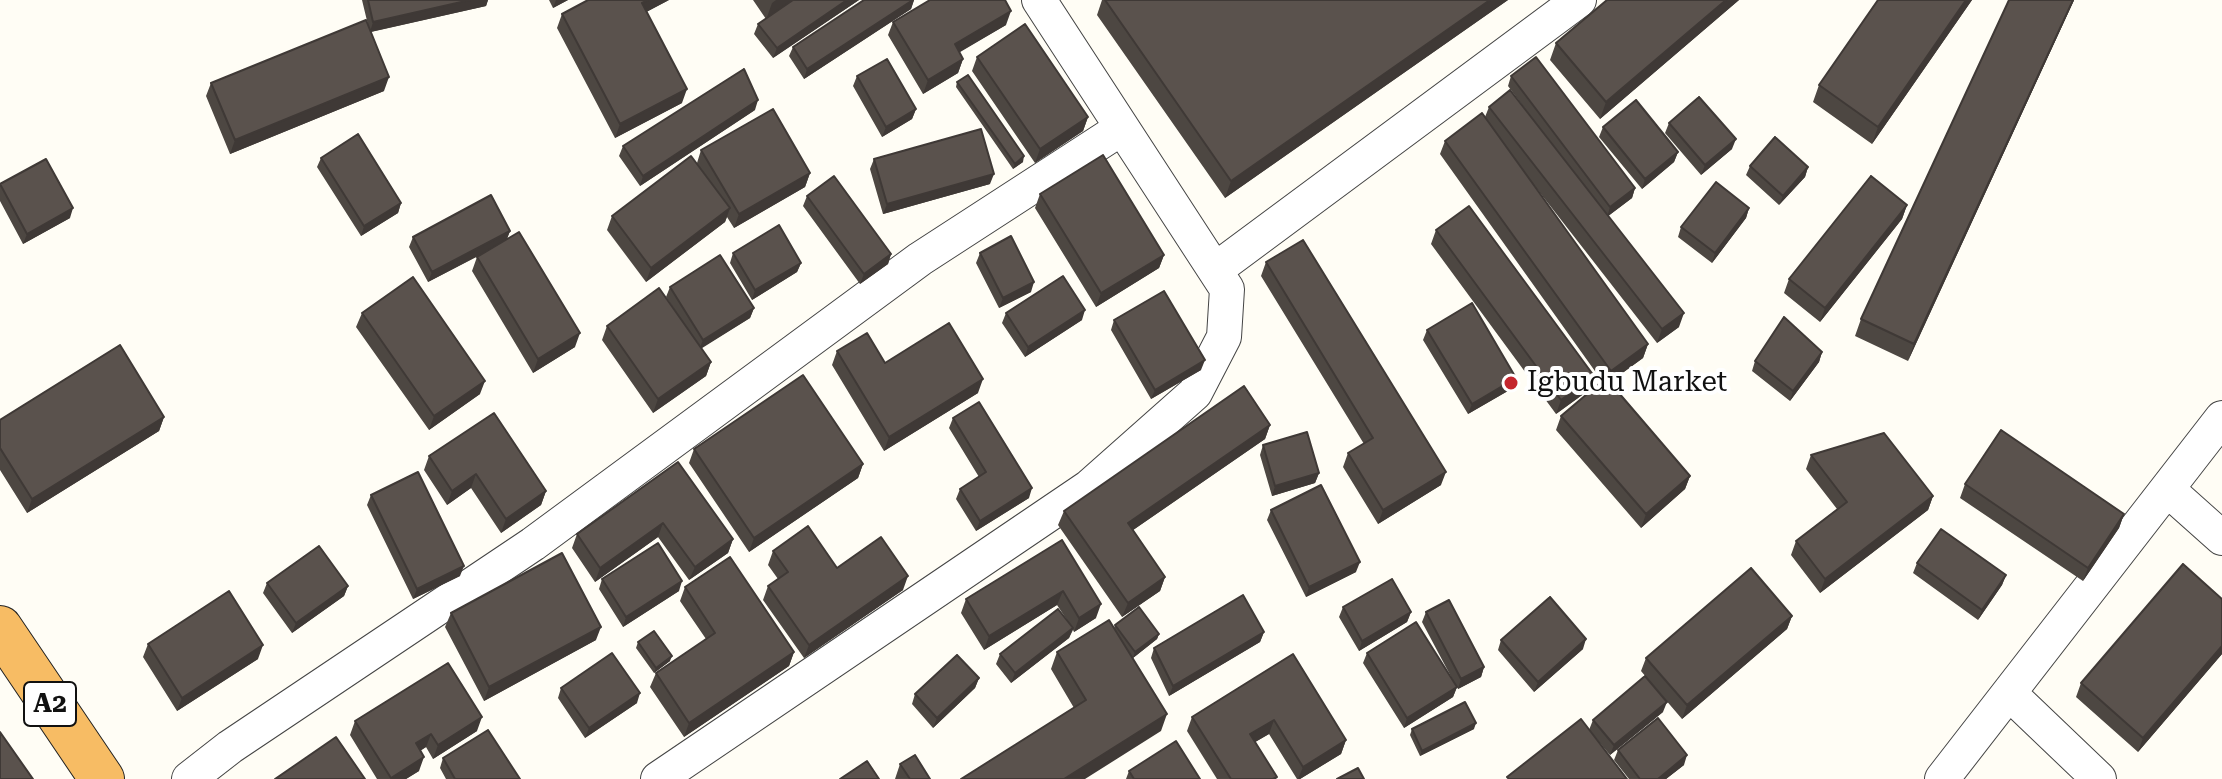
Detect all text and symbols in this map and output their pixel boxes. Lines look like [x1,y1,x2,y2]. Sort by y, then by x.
place label: Igbudu Market [1527,366,1727,400]
marker: Igbudu Market [1502,374,1520,392]
road number: A2 [24,682,76,726]

